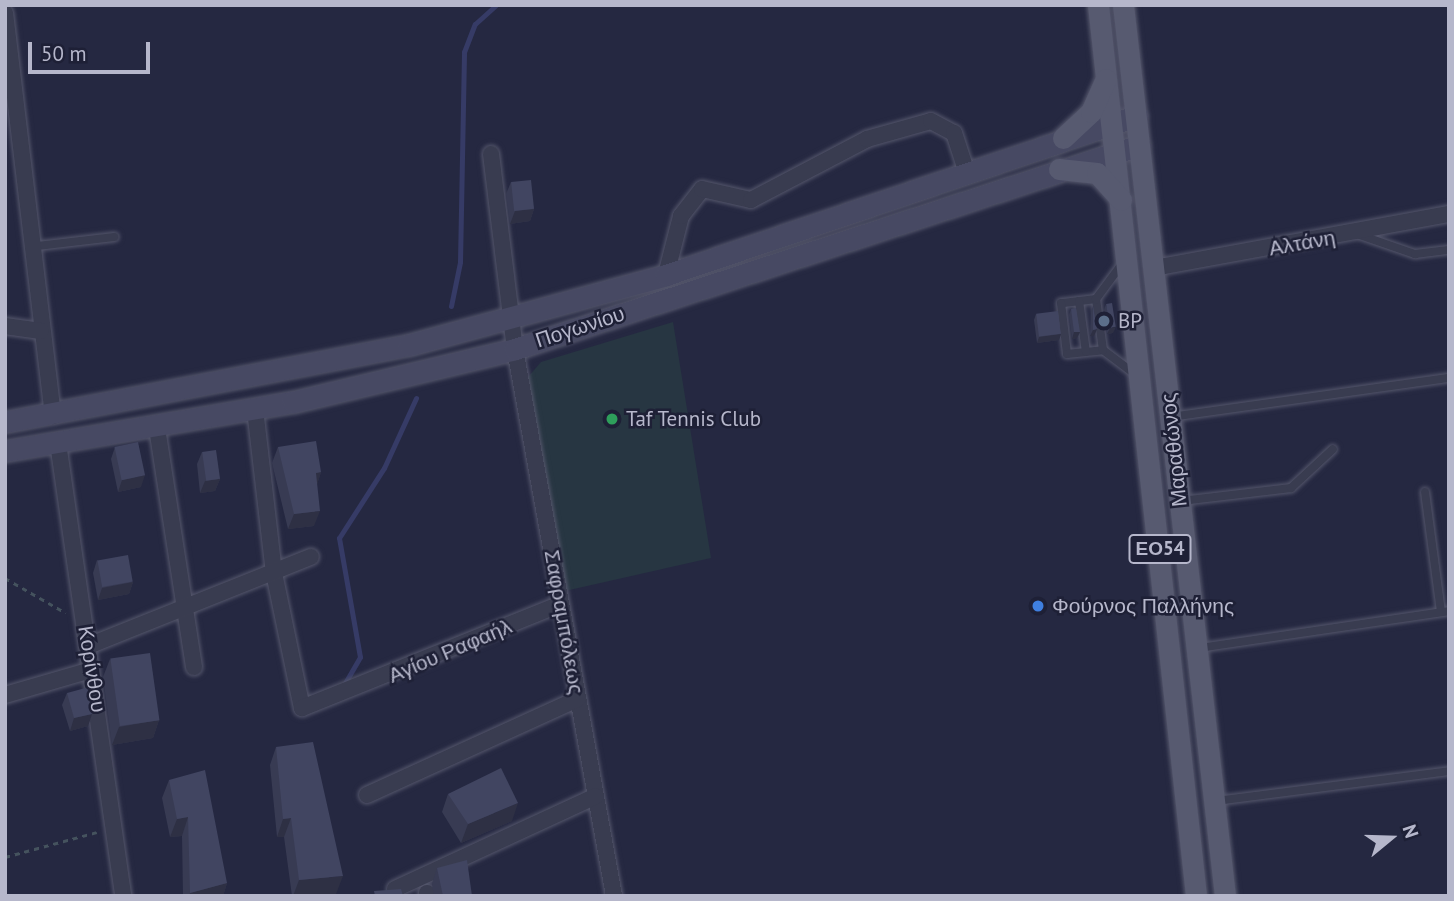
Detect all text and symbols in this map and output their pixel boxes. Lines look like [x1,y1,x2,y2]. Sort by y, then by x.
scale bar [32,28,154,72]
text: 50 m [41,40,87,67]
street label: Αλτάνη [1267,225,1337,261]
street label: Πογωνίου [532,301,628,353]
place label: BP [1118,308,1142,334]
marker: BP [1096,313,1112,329]
street label: Μαραθώνος [1156,392,1192,508]
place label: Taf Tennis Club [626,406,762,432]
marker: Taf Tennis Club [604,411,620,427]
road number: ΕΟ54 [1128,534,1192,564]
street label: Σαφραμπόλεως [539,548,589,696]
place label: Φούρνος Παλλήνης [1052,593,1234,619]
marker: Φούρνος Παλλήνης [1030,598,1046,614]
street label: Αγίου Ραφαήλ [384,614,516,688]
street label: Κορίνθου [73,624,111,714]
north arrow [1356,803,1426,873]
text: N [1397,821,1424,841]

